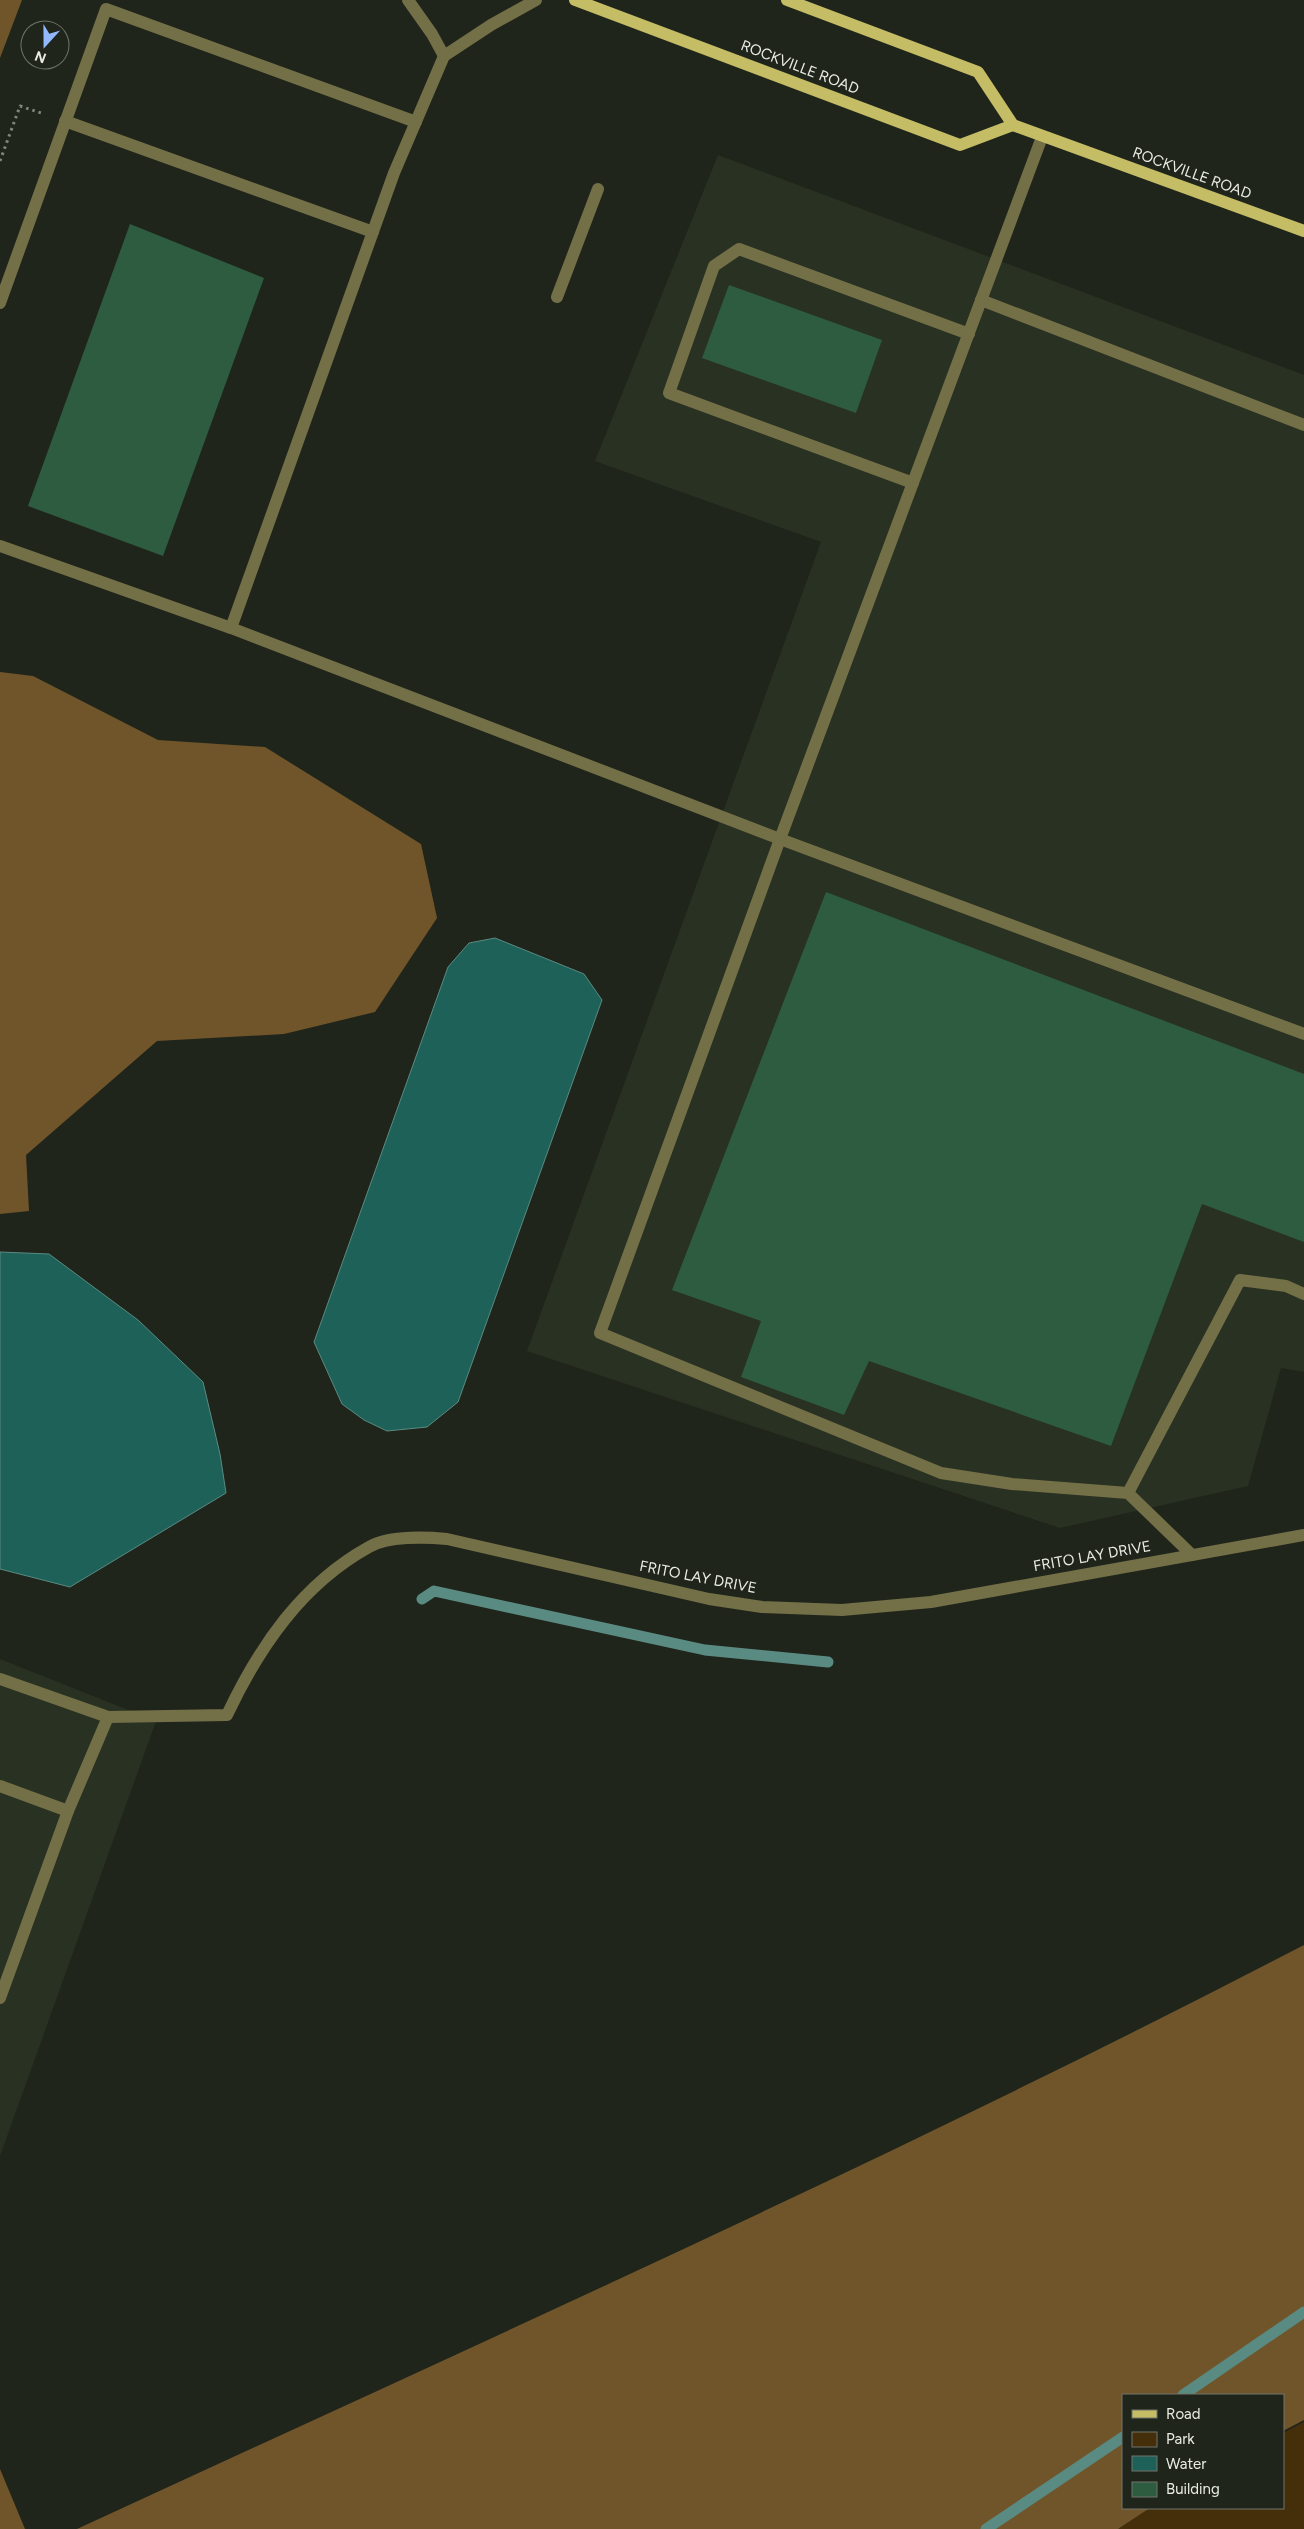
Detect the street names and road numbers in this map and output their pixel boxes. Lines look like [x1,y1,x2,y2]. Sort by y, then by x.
street label: ROCKVILLE ROAD [738,36,862,98]
street label: ROCKVILLE ROAD [1130,143,1254,203]
street label: FRITO LAY DRIVE [1032,1537,1152,1575]
street label: FRITO LAY DRIVE [638,1557,758,1597]

